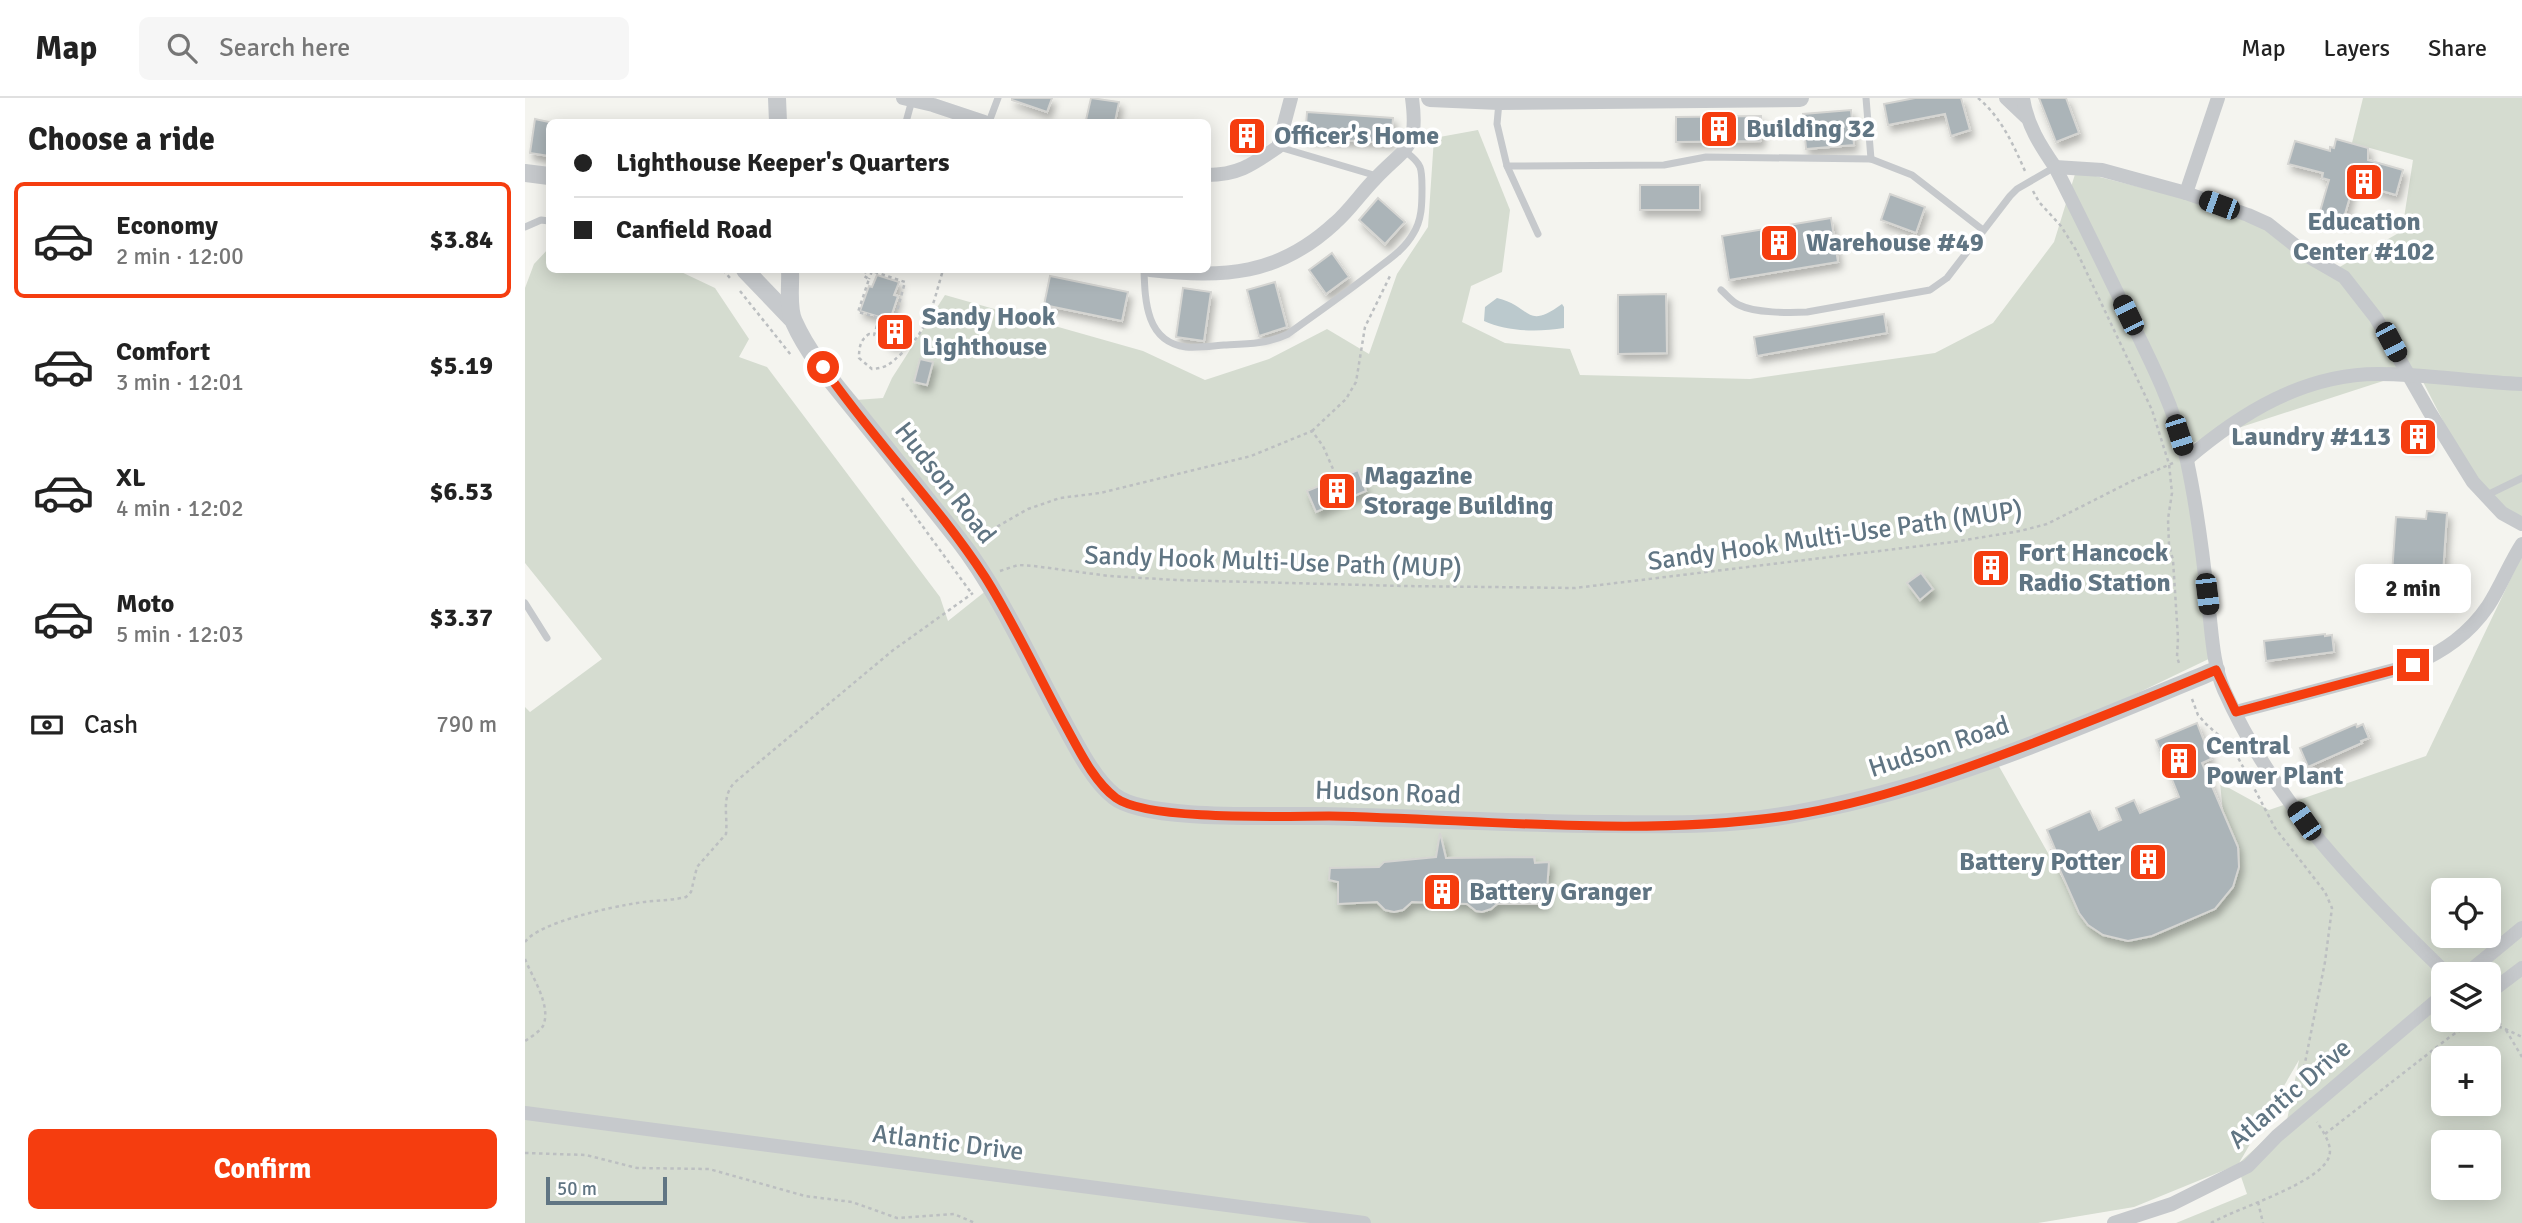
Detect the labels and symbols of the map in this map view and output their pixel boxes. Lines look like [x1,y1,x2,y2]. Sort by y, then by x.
building icon: Building 32 [1698,108,1740,150]
place label: Building 32 [1746,113,1876,145]
building icon: Officer's Home [1226,115,1268,157]
place label: Officer's Home [1274,120,1439,152]
building icon: Education Center #102 [2343,161,2385,203]
car [2196,188,2243,222]
place label: Education Center #102 [2293,206,2435,268]
building icon: Warehouse #49 [1758,222,1800,264]
place label: Warehouse #49 [1806,227,1984,259]
car [2110,292,2147,338]
place label: Sandy Hook Lighthouse [922,301,1056,363]
building icon: Sandy Hook Lighthouse [874,311,916,353]
car [2372,319,2411,365]
route start [807,351,839,383]
car [2163,412,2196,458]
street label: Hudson Road [887,416,1003,550]
building icon: Laundry #113 [2397,416,2439,458]
place label: Laundry #113 [2231,421,2391,453]
place label: Magazine Storage Building [1364,460,1553,522]
building icon: Magazine Storage Building [1316,470,1358,512]
street label: Sandy Hook Multi-Use Path (MUP) [1646,494,2024,578]
place label: Fort Hancock Radio Station [2018,537,2171,599]
street label: Sandy Hook Multi-Use Path (MUP) [1084,539,1462,585]
building icon: Fort Hancock Radio Station [1970,547,2012,589]
callout: 2 min [2355,564,2471,612]
car [2195,572,2220,616]
route end [2397,649,2429,681]
street label: Hudson Road [1865,709,2013,785]
place label: Central Power Plant [2206,730,2344,792]
building icon: Central Power Plant [2158,740,2200,782]
street label: Hudson Road [1314,774,1462,812]
car [2284,798,2325,844]
building icon: Battery Potter [2127,841,2169,883]
place label: Battery Potter [1959,846,2122,878]
building icon: Battery Granger [1421,871,1463,913]
place label: Battery Granger [1469,876,1653,908]
street label: Atlantic Drive [2222,1032,2358,1156]
street label: Atlantic Drive [871,1118,1025,1168]
scale bar [546,1174,667,1206]

